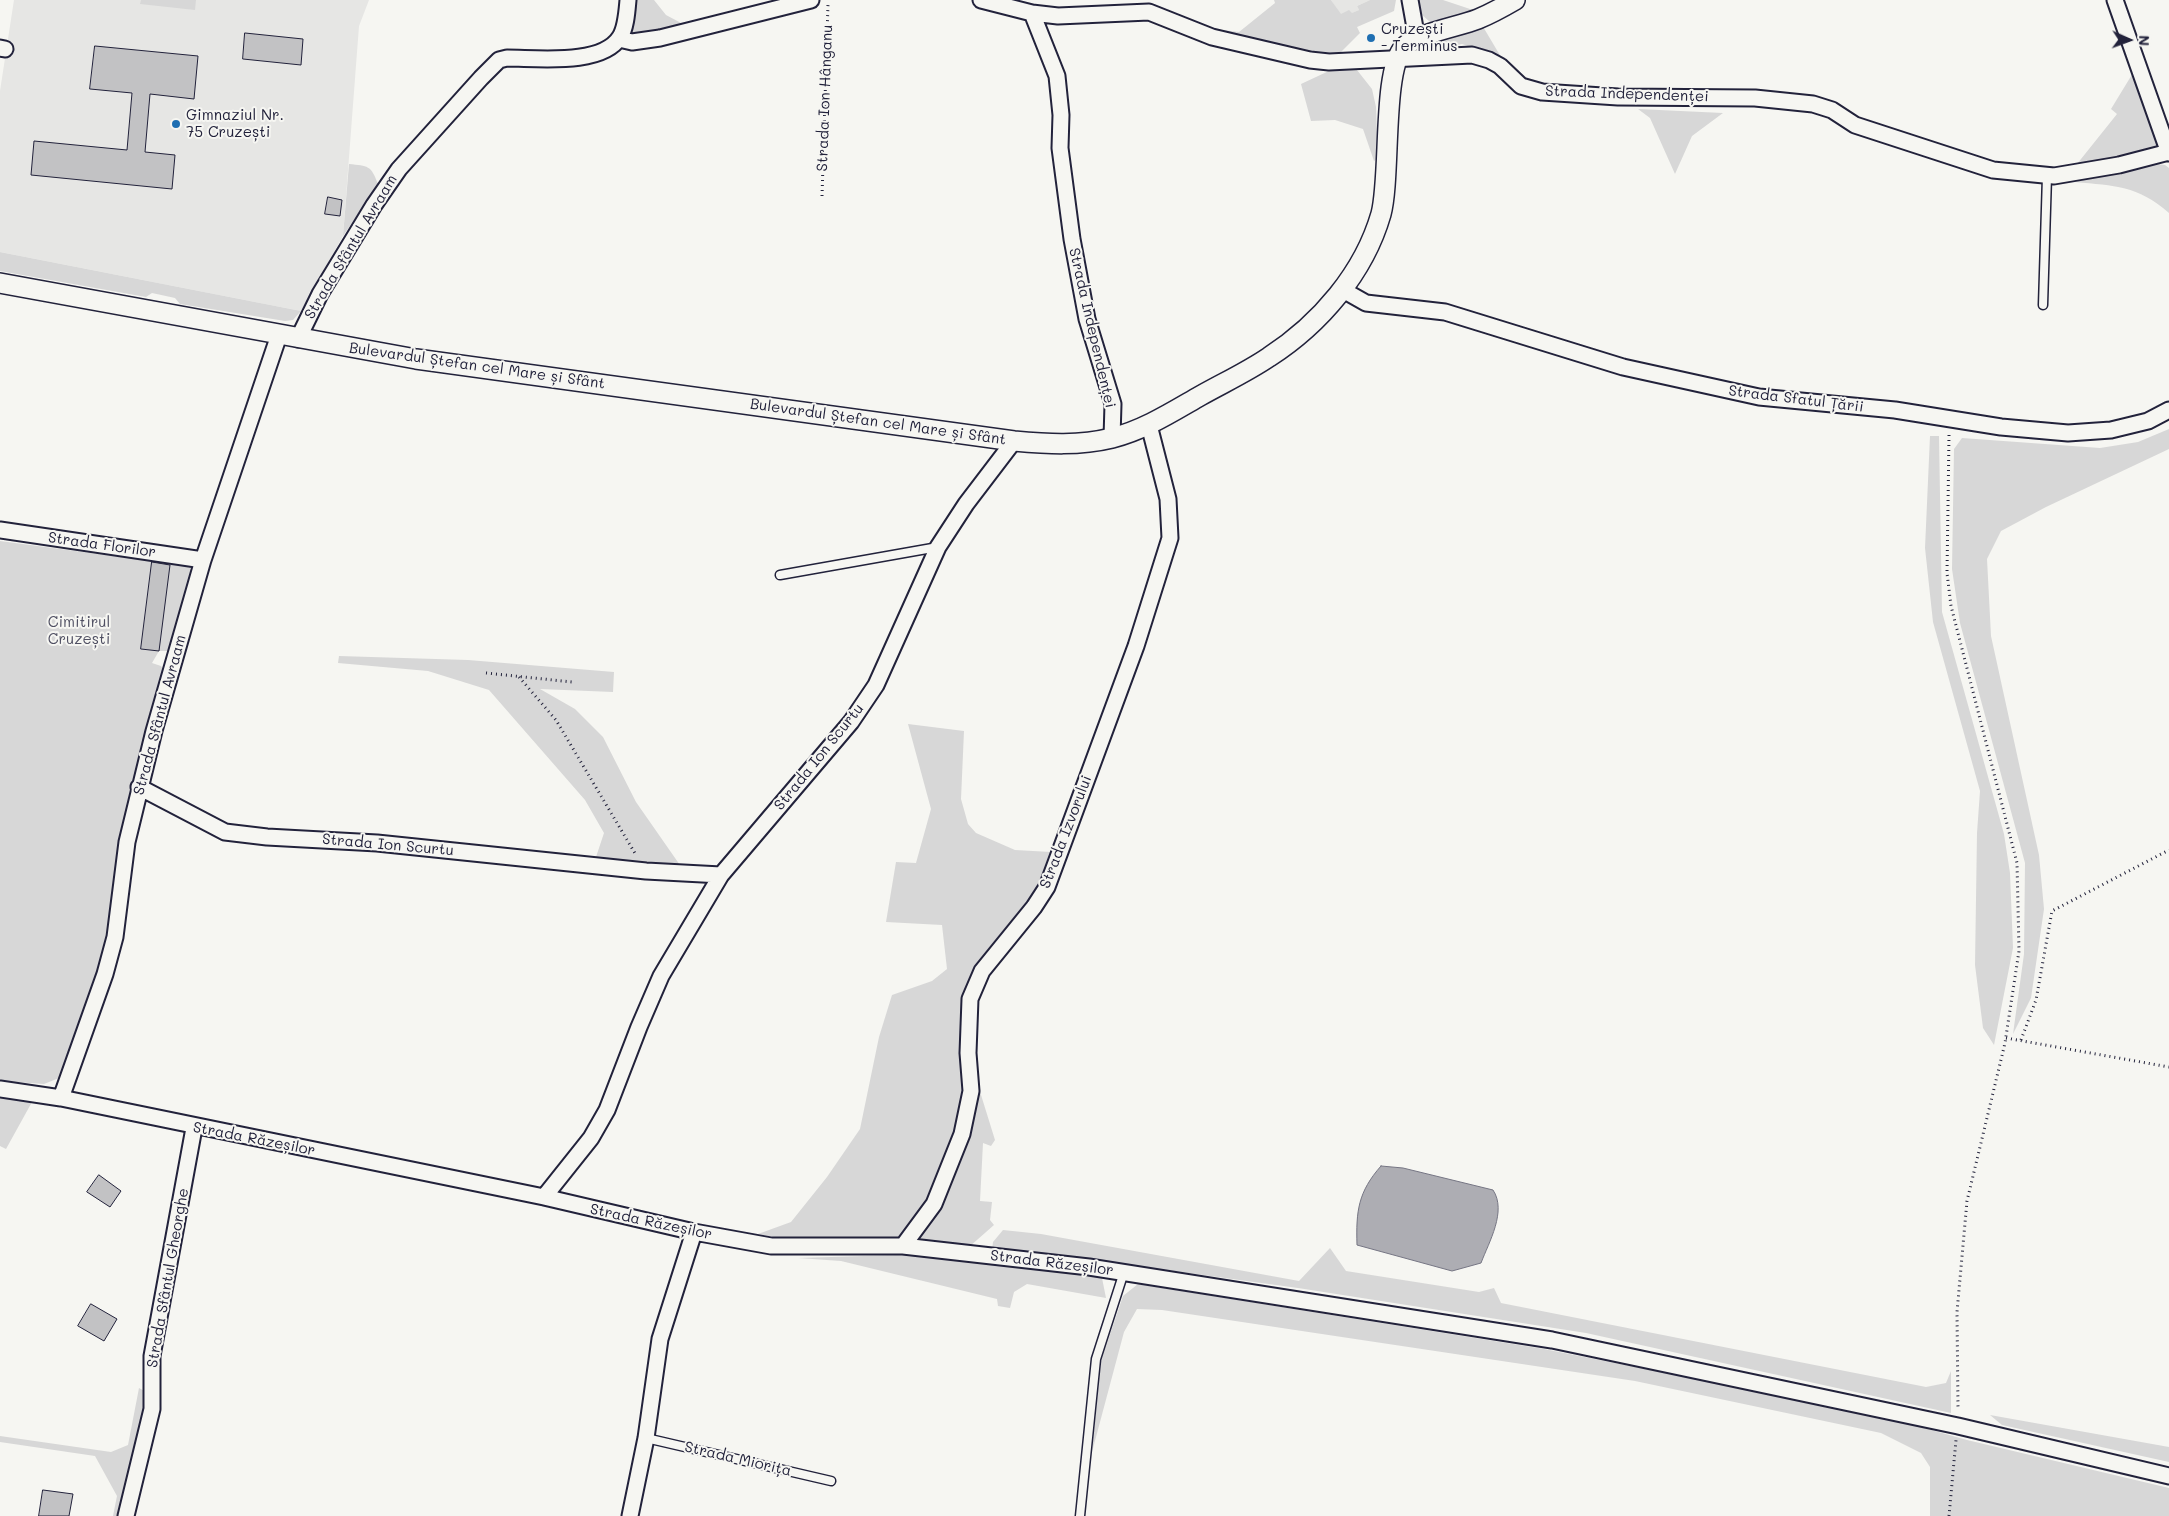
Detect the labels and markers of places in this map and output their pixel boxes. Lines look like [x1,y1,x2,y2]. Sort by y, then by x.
place label: Cruzești - Terminus [1381,20,1458,55]
marker: Cruzești - Terminus [1365,32,1377,44]
place label: Gimnaziul Nr. 75 Cruzești [186,106,284,141]
marker: Gimnaziul Nr. 75 Cruzești [170,118,182,130]

